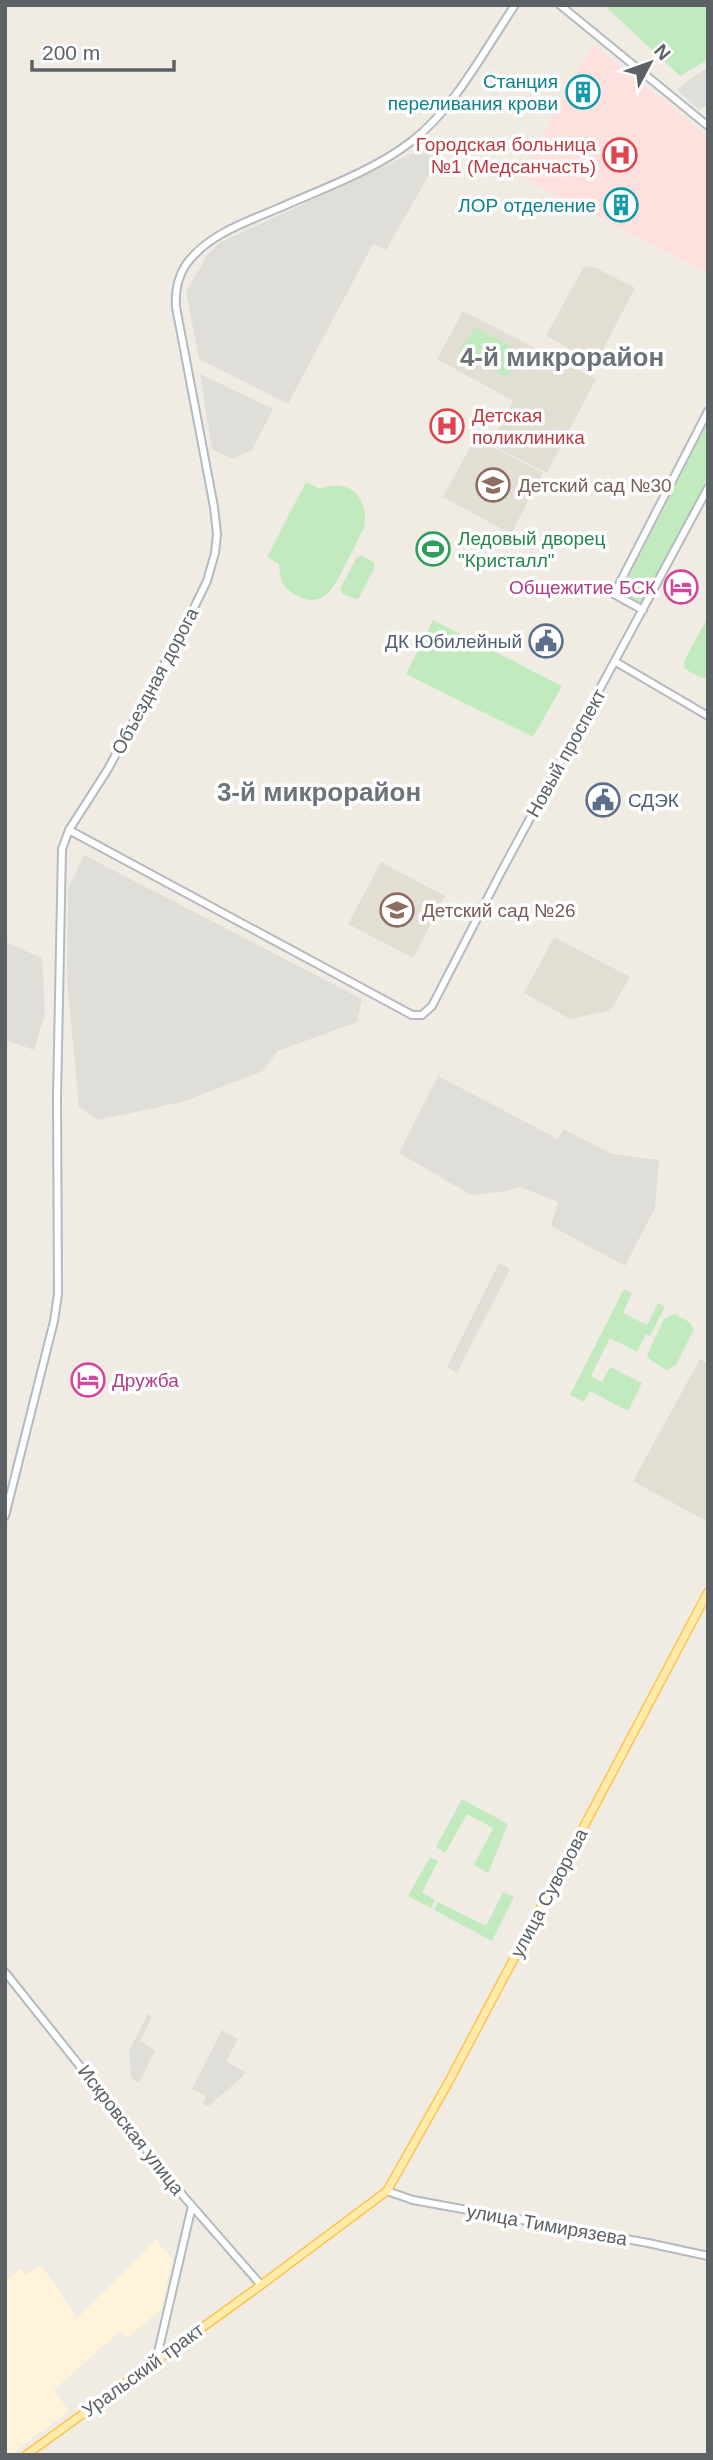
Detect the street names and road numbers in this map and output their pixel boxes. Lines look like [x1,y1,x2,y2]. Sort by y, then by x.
street label: Объездная дорога [107,604,203,758]
street label: Новый проспект [522,685,610,821]
street label: улица Суворова [506,1825,592,1961]
street label: Искровская улица [74,2061,189,2199]
street label: улица Тимирязева [465,2201,629,2250]
street label: Уральский тракт [78,2319,208,2421]

